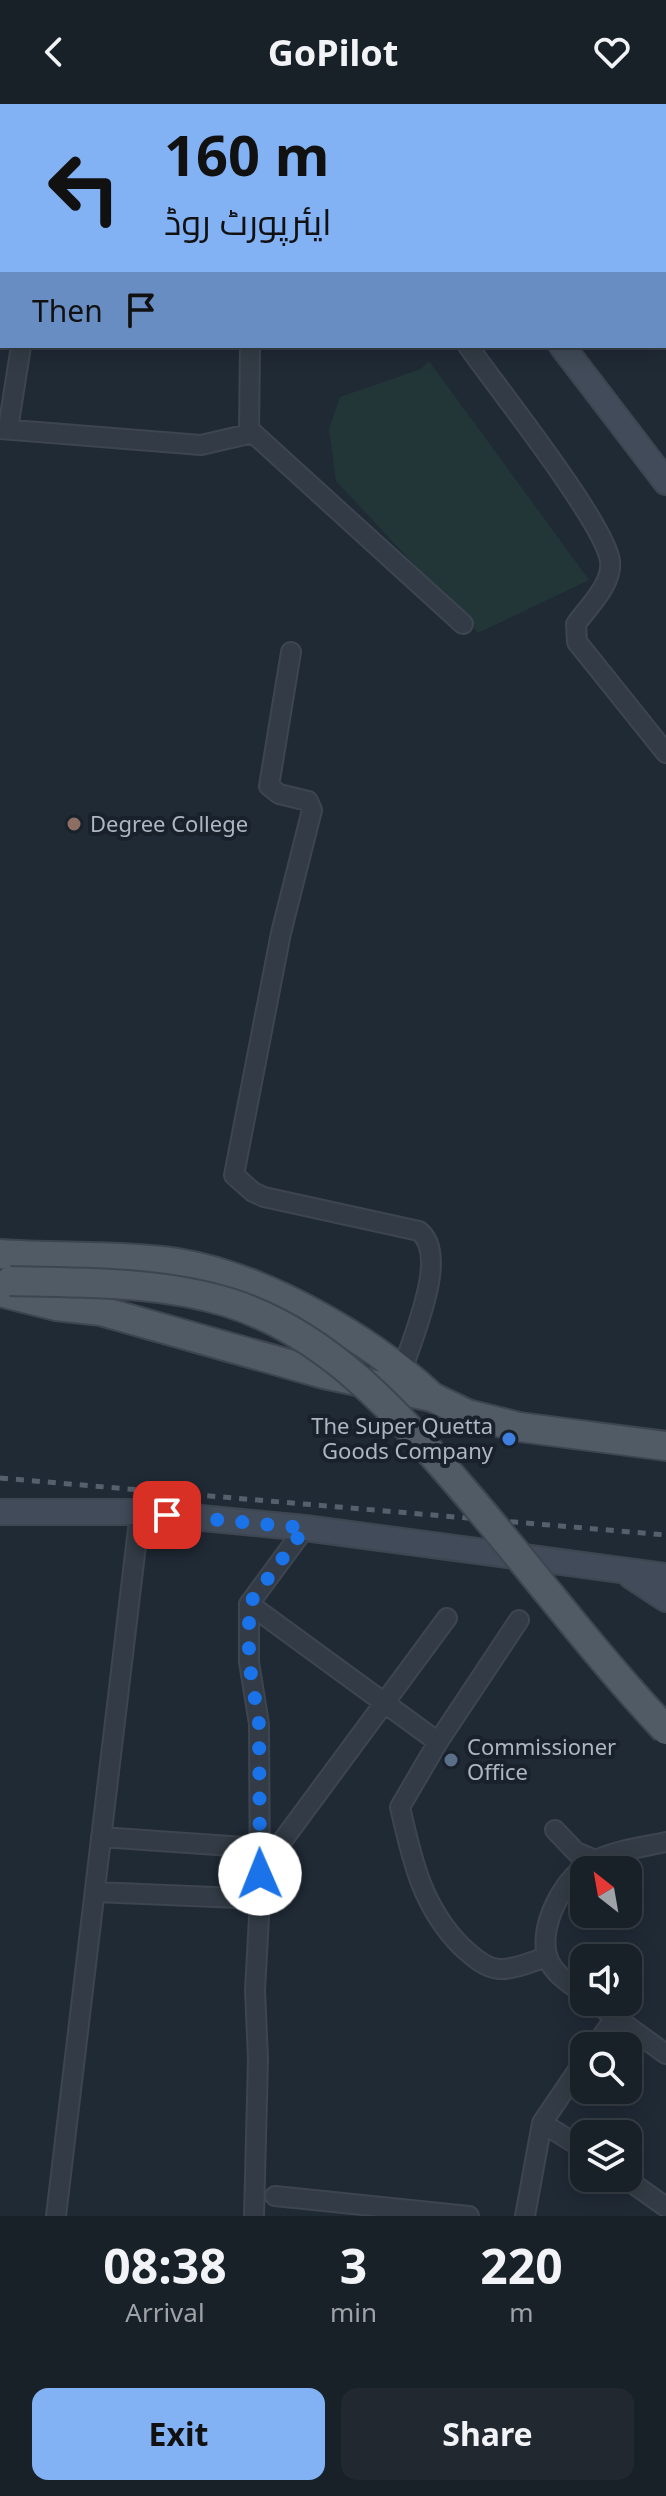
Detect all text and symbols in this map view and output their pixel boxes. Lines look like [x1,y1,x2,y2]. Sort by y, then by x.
text: GoPilot [268,28,398,77]
icon: back [32,30,76,74]
icon: heart [590,30,634,74]
text: 160 m [164,116,329,192]
icon: left [32,136,136,240]
text: ایئرپورٹ روڈ [164,197,332,246]
icon: arrive [119,288,163,332]
text: Then [32,290,103,331]
place label: Degree College [90,808,248,838]
marker: Degree College [65,815,83,833]
place label: The Super Quetta Goods Company [311,1410,494,1465]
marker: The Super Quetta Goods Company [500,1430,518,1448]
pin [133,1481,201,1549]
icon: arrive [145,1493,189,1537]
place label: Commissioner Office [467,1731,616,1786]
marker: Commissioner Office [442,1751,460,1769]
position arrow [218,1832,302,1916]
north arrow [570,1856,642,1928]
map controls [570,1856,642,2192]
button: sound [570,1944,642,2016]
button: search [570,2032,642,2104]
button: layers [570,2120,642,2192]
text: 08:38 [103,2233,227,2298]
text: 3 [340,2233,367,2298]
text: 220 [480,2233,563,2298]
text: Arrival [125,2294,205,2330]
text: min [330,2294,377,2330]
text: m [509,2294,534,2330]
button: Exit [32,2388,325,2480]
button: Share [341,2388,634,2480]

